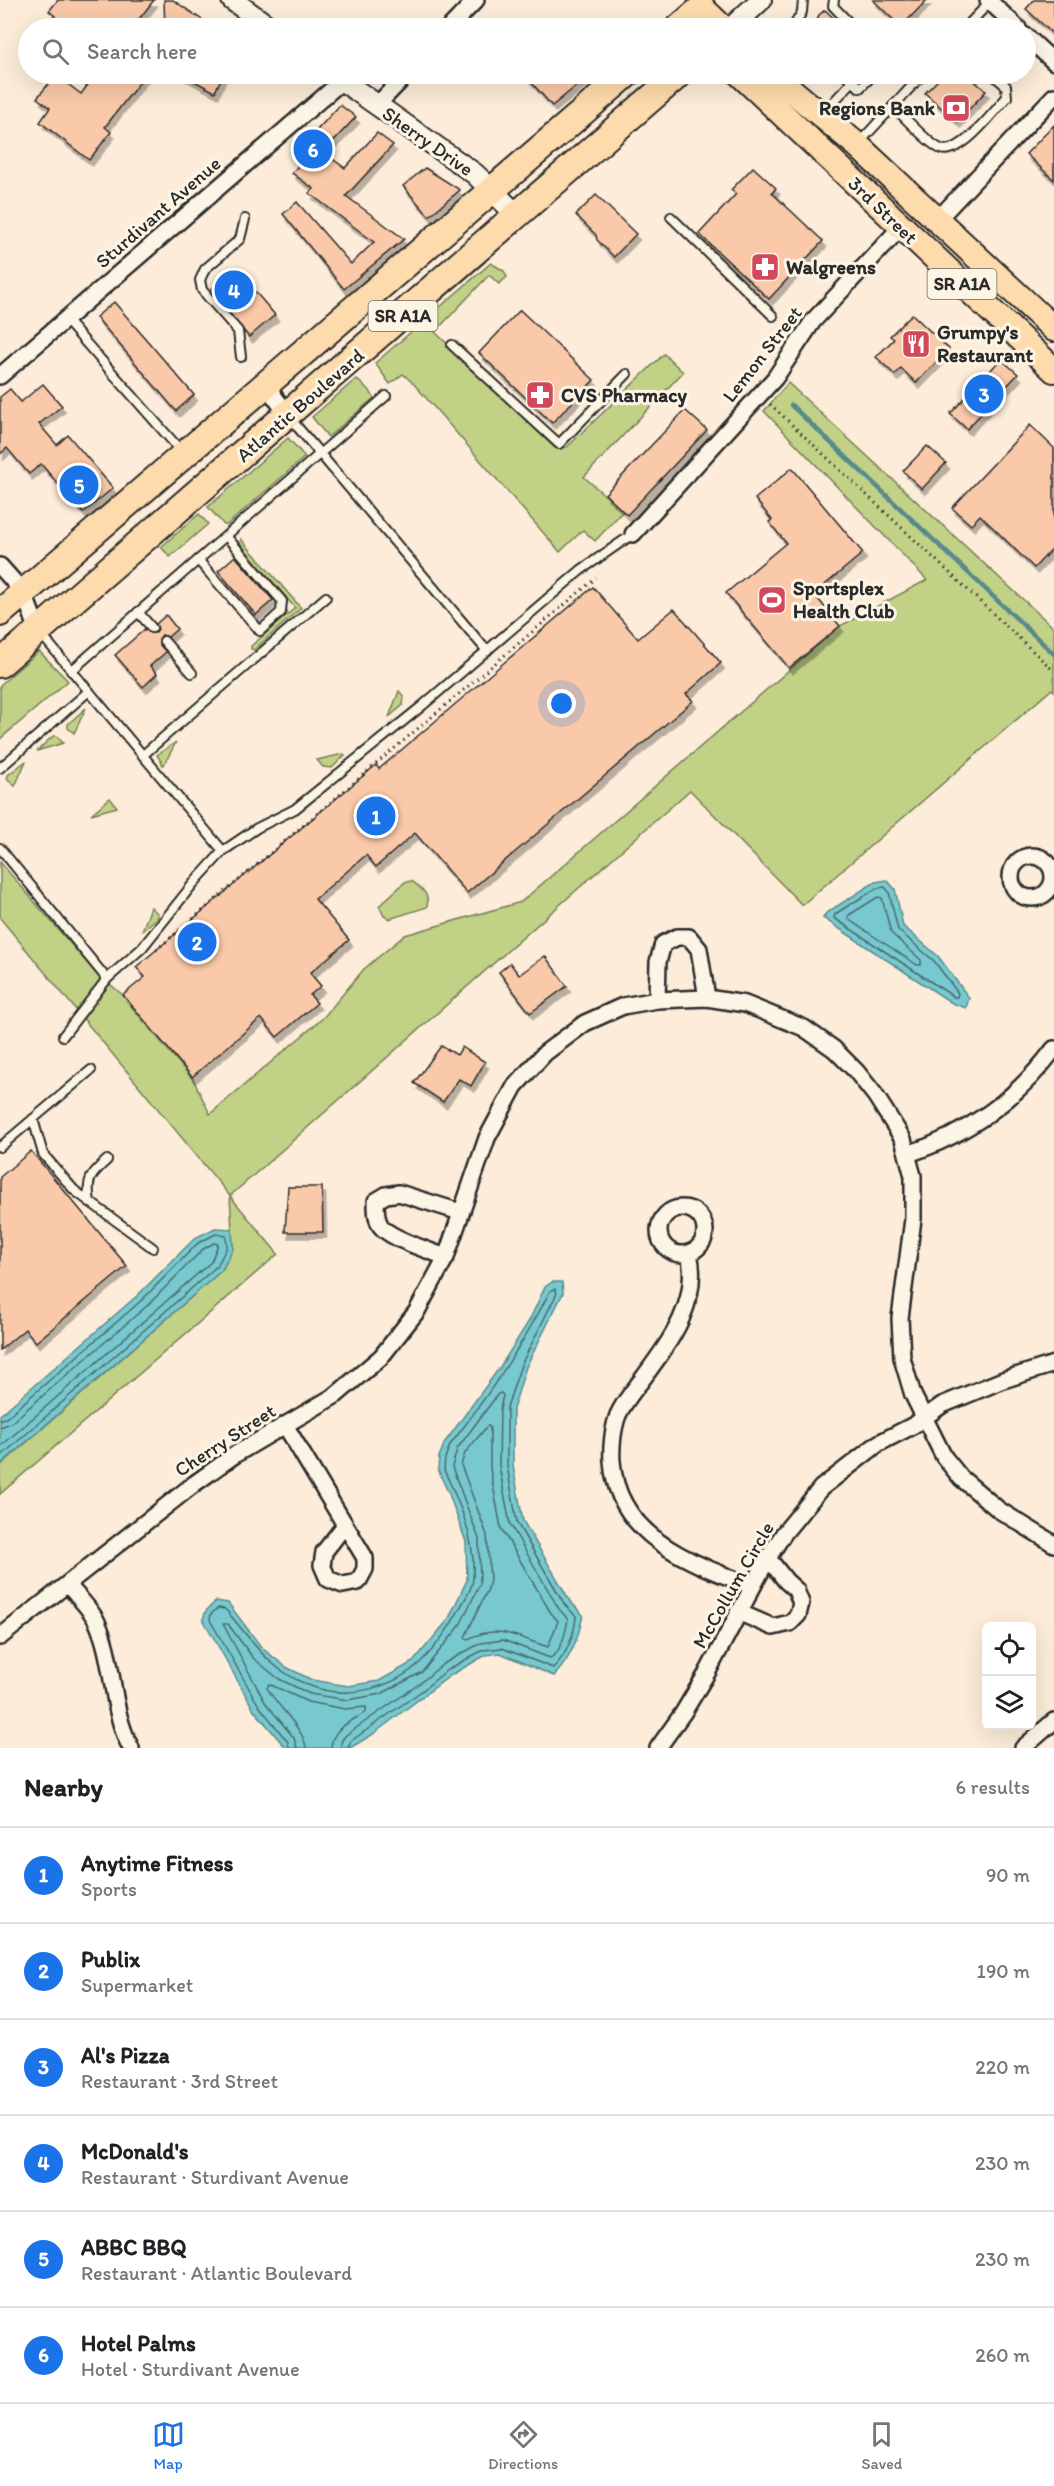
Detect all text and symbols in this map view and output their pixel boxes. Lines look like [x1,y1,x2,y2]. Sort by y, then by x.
search box [18,18,1036,84]
icon: search [39,35,72,68]
text: Search here [87,38,197,65]
bank icon: Regions Bank [940,92,972,124]
place label: Regions Bank [819,96,936,121]
street label: Sherry Drive [378,101,478,181]
pin: 6 [294,126,332,172]
street label: Sturdivant Avenue [90,151,226,273]
street label: 3rd Street [843,171,923,249]
pharmacy icon: Walgreens [749,251,781,283]
place label: Walgreens [786,255,876,280]
pin: 4 [214,268,254,312]
road number: SR A1A [928,269,996,299]
road number: SR A1A [368,301,438,331]
street label: Lemon Street [717,301,807,407]
place label: Grumpy's Restaurant [937,320,1033,367]
restaurant icon: Grumpy's Restaurant [900,328,932,360]
street label: Atlantic Boulevard [231,343,369,467]
pin: 3 [964,372,1004,416]
pharmacy icon: CVS Pharmacy [524,379,556,411]
place label: CVS Pharmacy [561,383,688,408]
pin: 5 [60,462,98,508]
place label: Sportsplex Health Club [793,576,894,623]
sports icon: Sportsplex Health Club [756,584,788,616]
your location [547,689,576,718]
pin: 1 [356,794,395,838]
pin: 2 [178,920,216,964]
street label: Cherry Street [170,1398,280,1482]
street label: McCollum Circle [687,1518,779,1652]
map controls [982,1622,1036,1730]
button: locate [982,1622,1036,1676]
button: layers [982,1676,1036,1730]
text: Nearby [24,1771,103,1803]
text: 6 results [956,1775,1030,1799]
text: Anytime Fitness [81,1850,233,1877]
text: 1 [39,1863,48,1887]
text: 90 m [986,1863,1030,1887]
text: Sports [81,1877,137,1901]
text: Publix [81,1946,140,1973]
text: 2 [38,1959,49,1983]
text: 190 m [977,1959,1030,1983]
text: Supermarket [81,1973,193,1997]
text: Al's Pizza [81,2042,170,2069]
text: 3 [38,2055,49,2079]
text: 220 m [975,2055,1030,2079]
text: Restaurant · 3rd Street [81,2069,278,2093]
text: McDonald's [81,2138,189,2165]
text: 4 [37,2151,50,2175]
text: 230 m [975,2151,1030,2175]
text: Restaurant · Sturdivant Avenue [81,2165,349,2189]
text: ABBC BBQ [81,2234,186,2261]
text: 5 [38,2247,49,2271]
text: 230 m [975,2247,1030,2271]
text: Restaurant · Atlantic Boulevard [81,2261,352,2285]
text: Hotel Palms [81,2330,196,2357]
text: 6 [38,2343,49,2367]
text: 260 m [975,2343,1030,2367]
text: Hotel · Sturdivant Avenue [81,2357,300,2381]
tab: Map [152,2418,185,2473]
tab: Directions [488,2418,558,2473]
tab: Saved [862,2418,902,2473]

